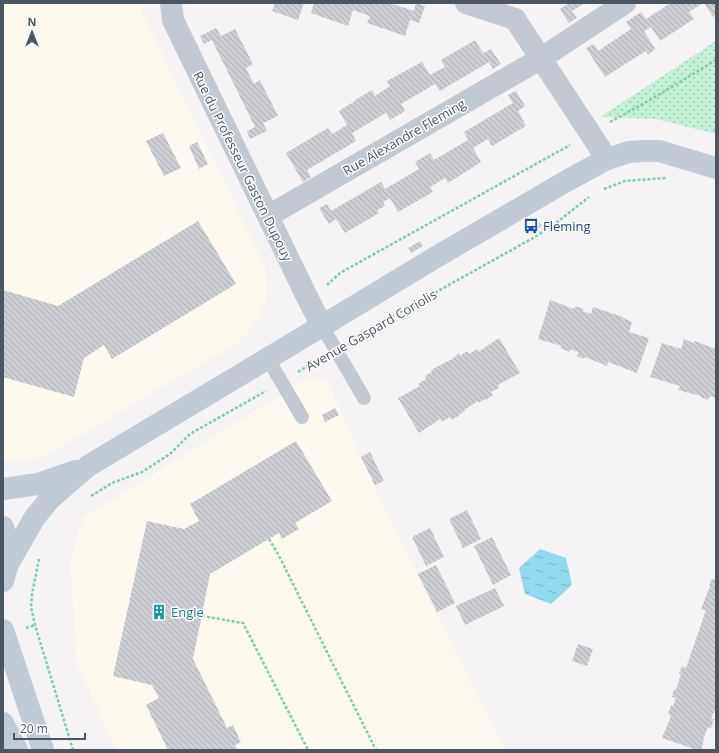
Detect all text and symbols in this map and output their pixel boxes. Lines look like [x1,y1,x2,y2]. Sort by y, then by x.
north arrow [12,12,52,52]
text: N [28,14,36,29]
street label: Rue du Professeur Gaston Dupouy [189,68,297,264]
street label: Rue Alexandre Fleming [339,94,469,180]
bus stop icon: Fleming [522,217,540,235]
place label: Fleming [543,217,591,235]
street label: Avenue Gaspard Coriolis [302,285,440,375]
building icon: Engie [150,603,168,621]
place label: Engie [171,603,204,621]
scale bar [14,715,85,741]
text: 20 m [20,720,48,737]

